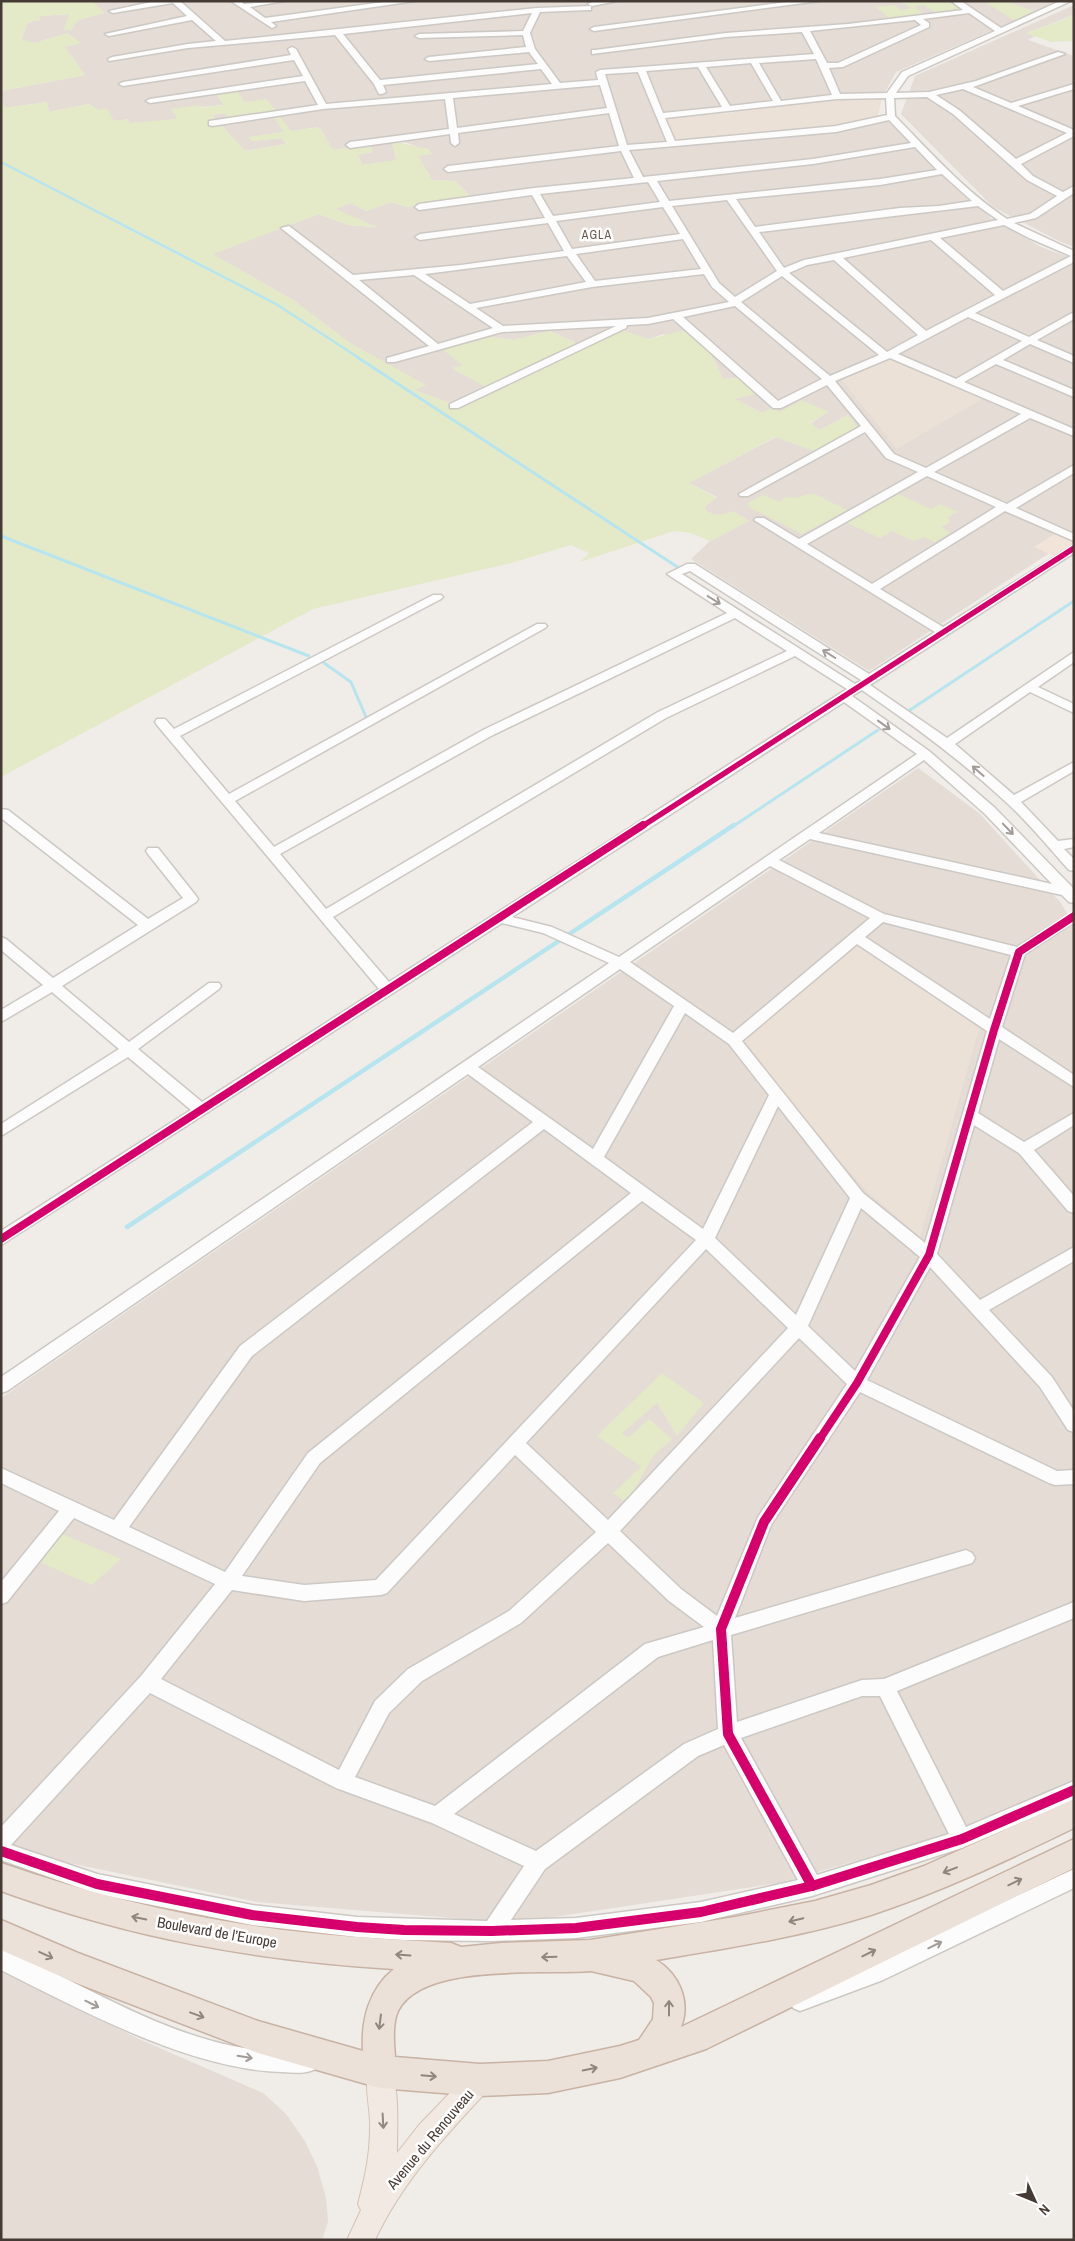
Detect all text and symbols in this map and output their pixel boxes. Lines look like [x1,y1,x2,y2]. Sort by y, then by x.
district label: AGLA [581,227,612,243]
one-way arrow [707,595,721,605]
one-way arrow [823,649,837,659]
one-way arrow [877,720,891,730]
one-way arrow [971,765,984,777]
one-way arrow [1002,823,1014,836]
one-way arrow [943,1866,958,1876]
one-way arrow [1007,1877,1022,1887]
street label: Boulevard de l’Europe [156,1911,279,1953]
one-way arrow [131,1913,147,1922]
one-way arrow [788,1916,804,1925]
one-way arrow [928,1939,943,1949]
one-way arrow [861,1948,876,1958]
one-way arrow [396,1950,412,1959]
one-way arrow [38,1951,53,1960]
one-way arrow [541,1952,557,1962]
one-way arrow [84,2000,99,2009]
one-way arrow [664,2001,674,2017]
one-way arrow [188,2011,204,2020]
one-way arrow [375,2014,385,2030]
one-way arrow [237,2053,253,2063]
one-way arrow [582,2064,598,2074]
one-way arrow [421,2071,437,2081]
street label: Avenue du Renouveau [381,2084,478,2194]
one-way arrow [379,2112,388,2128]
north arrow [1010,2176,1060,2226]
text: N [1035,2201,1054,2219]

